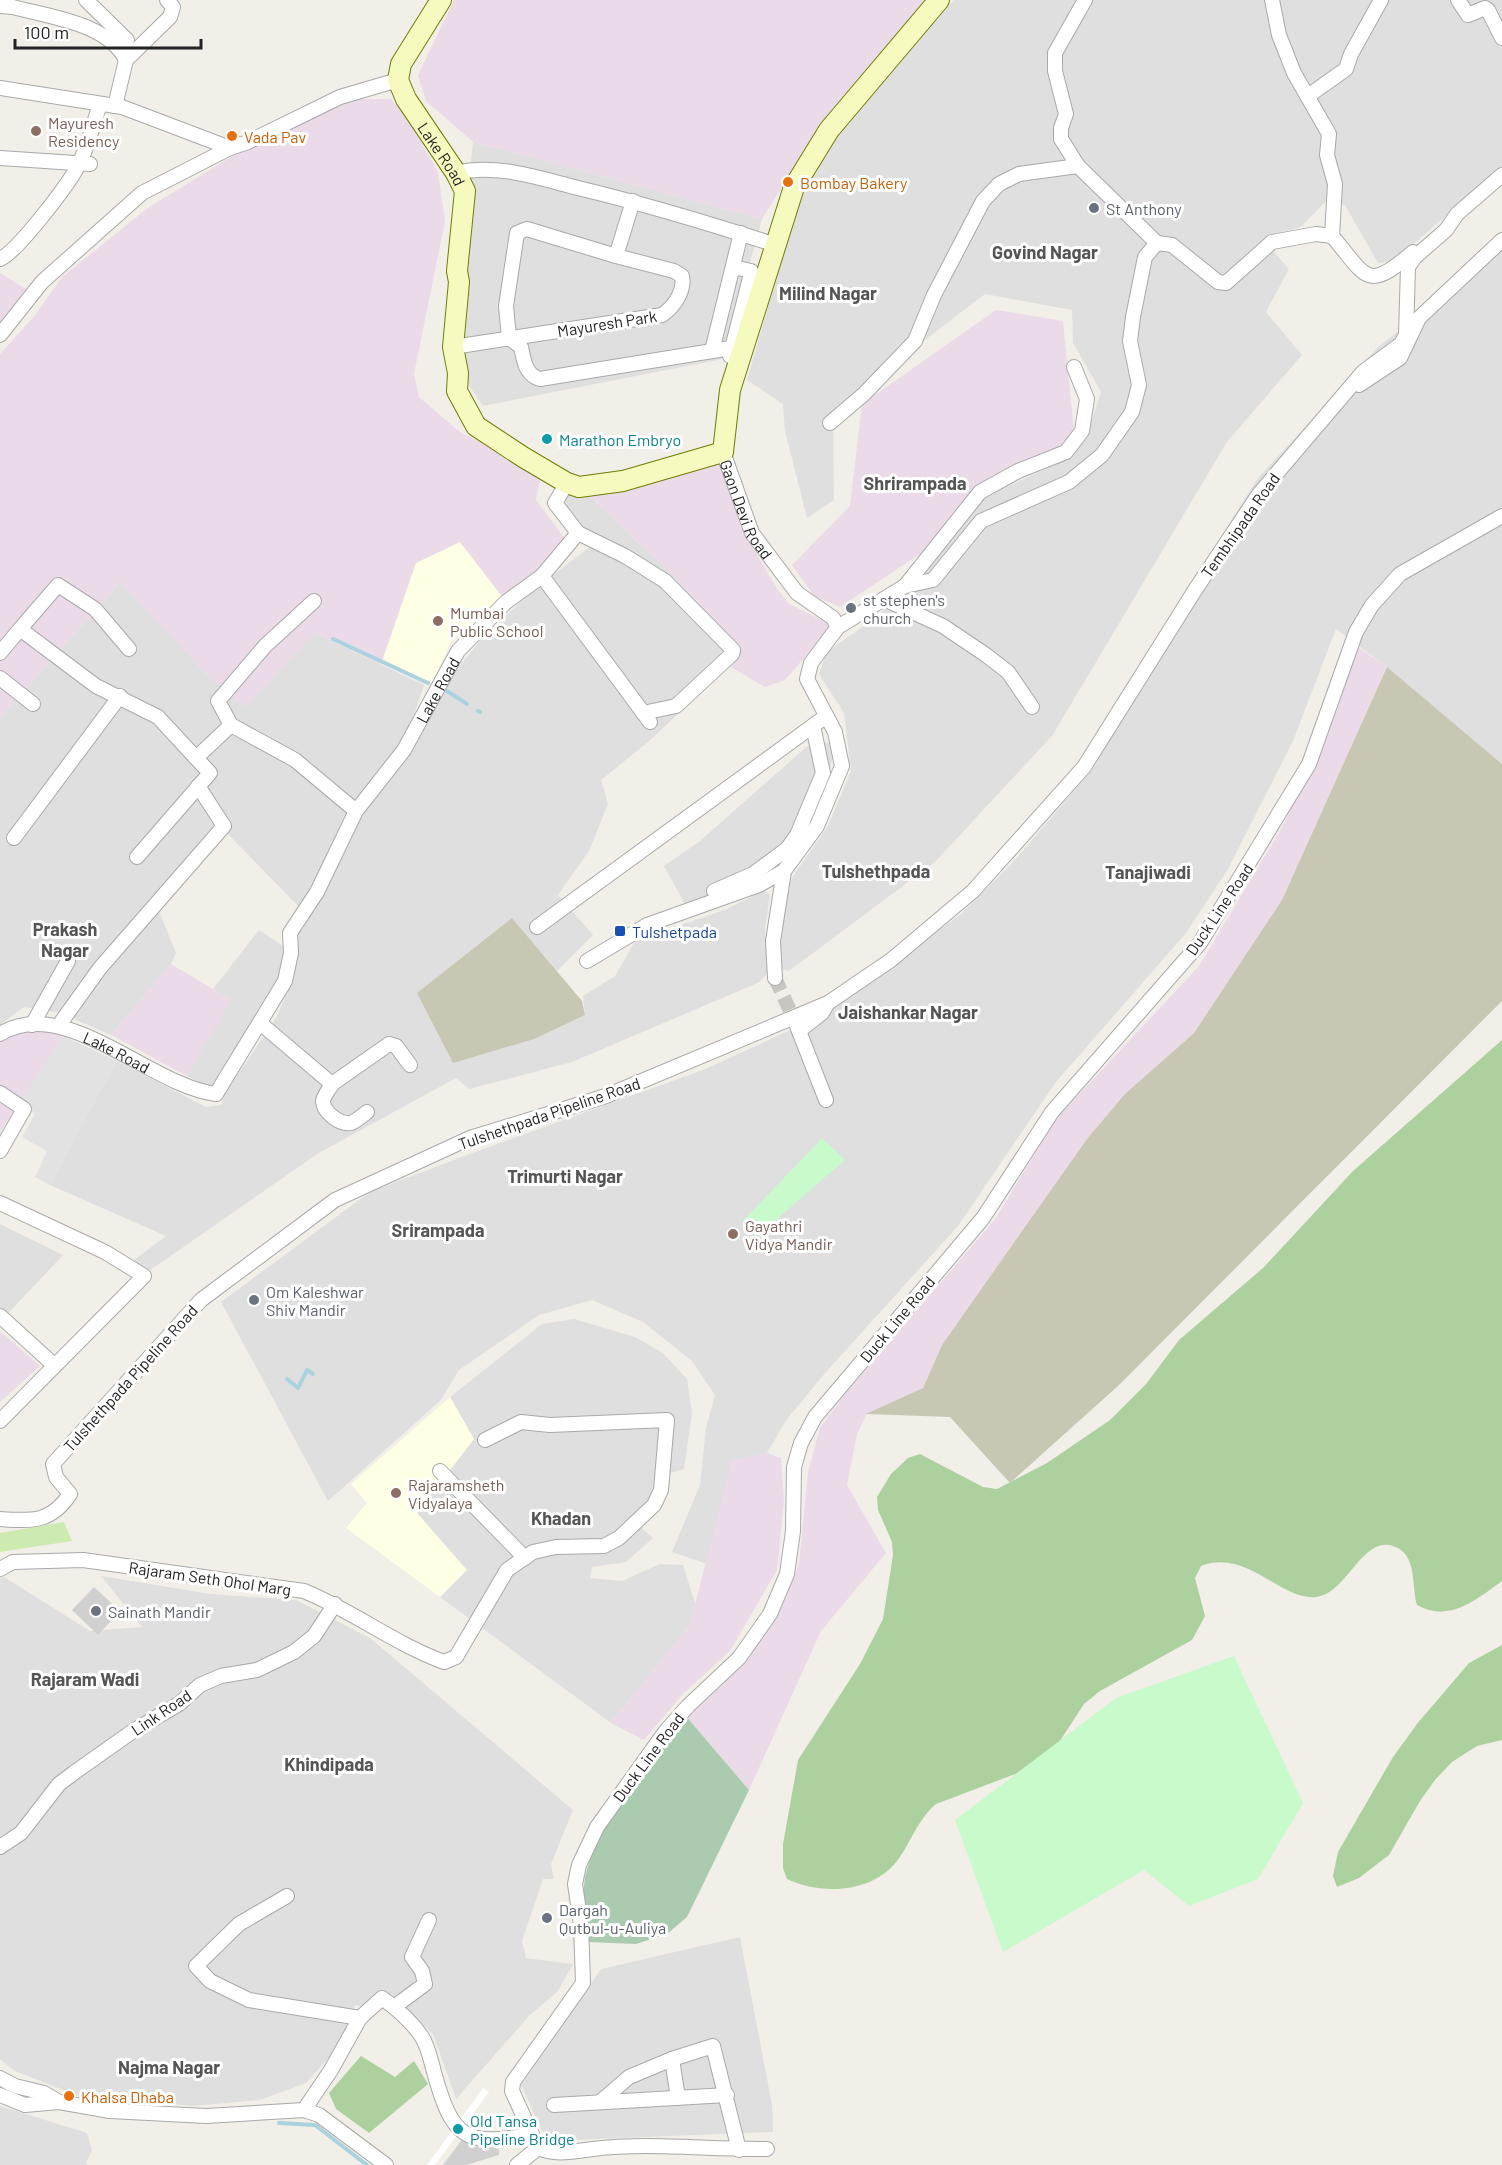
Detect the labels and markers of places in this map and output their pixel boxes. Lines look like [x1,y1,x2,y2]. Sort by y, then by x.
place label: Mayuresh Residency [48,113,120,150]
marker: Mayuresh Residency [29,124,43,138]
place label: Vada Pav [244,127,306,146]
marker: Vada Pav [225,129,239,143]
place label: Bombay Bakery [800,173,908,192]
marker: Bombay Bakery [781,175,795,189]
place label: St Anthony [1106,199,1182,218]
marker: St Anthony [1087,201,1101,215]
place label: Marathon Embryo [559,430,681,449]
marker: Marathon Embryo [540,432,554,446]
place label: st stephen's church [863,590,945,627]
marker: st stephen's church [844,601,858,615]
place label: Mumbai Public School [450,603,543,640]
marker: Mumbai Public School [431,614,445,628]
place label: Tulshetpada [632,922,717,941]
marker: Tulshetpada [613,924,627,938]
place label: Gayathri Vidya Mandir [745,1216,833,1253]
marker: Gayathri Vidya Mandir [726,1227,740,1241]
place label: Om Kaleshwar Shiv Mandir [266,1282,364,1319]
marker: Om Kaleshwar Shiv Mandir [247,1293,261,1307]
place label: Rajaramsheth Vidyalaya [408,1475,504,1512]
marker: Rajaramsheth Vidyalaya [389,1486,403,1500]
place label: Sainath Mandir [108,1602,211,1621]
marker: Sainath Mandir [89,1604,103,1618]
place label: Dargah Qutbul-u-Auliya [559,1900,666,1937]
marker: Dargah Qutbul-u-Auliya [540,1911,554,1925]
place label: Khalsa Dhaba [81,2087,174,2106]
marker: Khalsa Dhaba [62,2089,76,2103]
place label: Old Tansa Pipeline Bridge [470,2111,575,2148]
marker: Old Tansa Pipeline Bridge [451,2122,465,2136]

